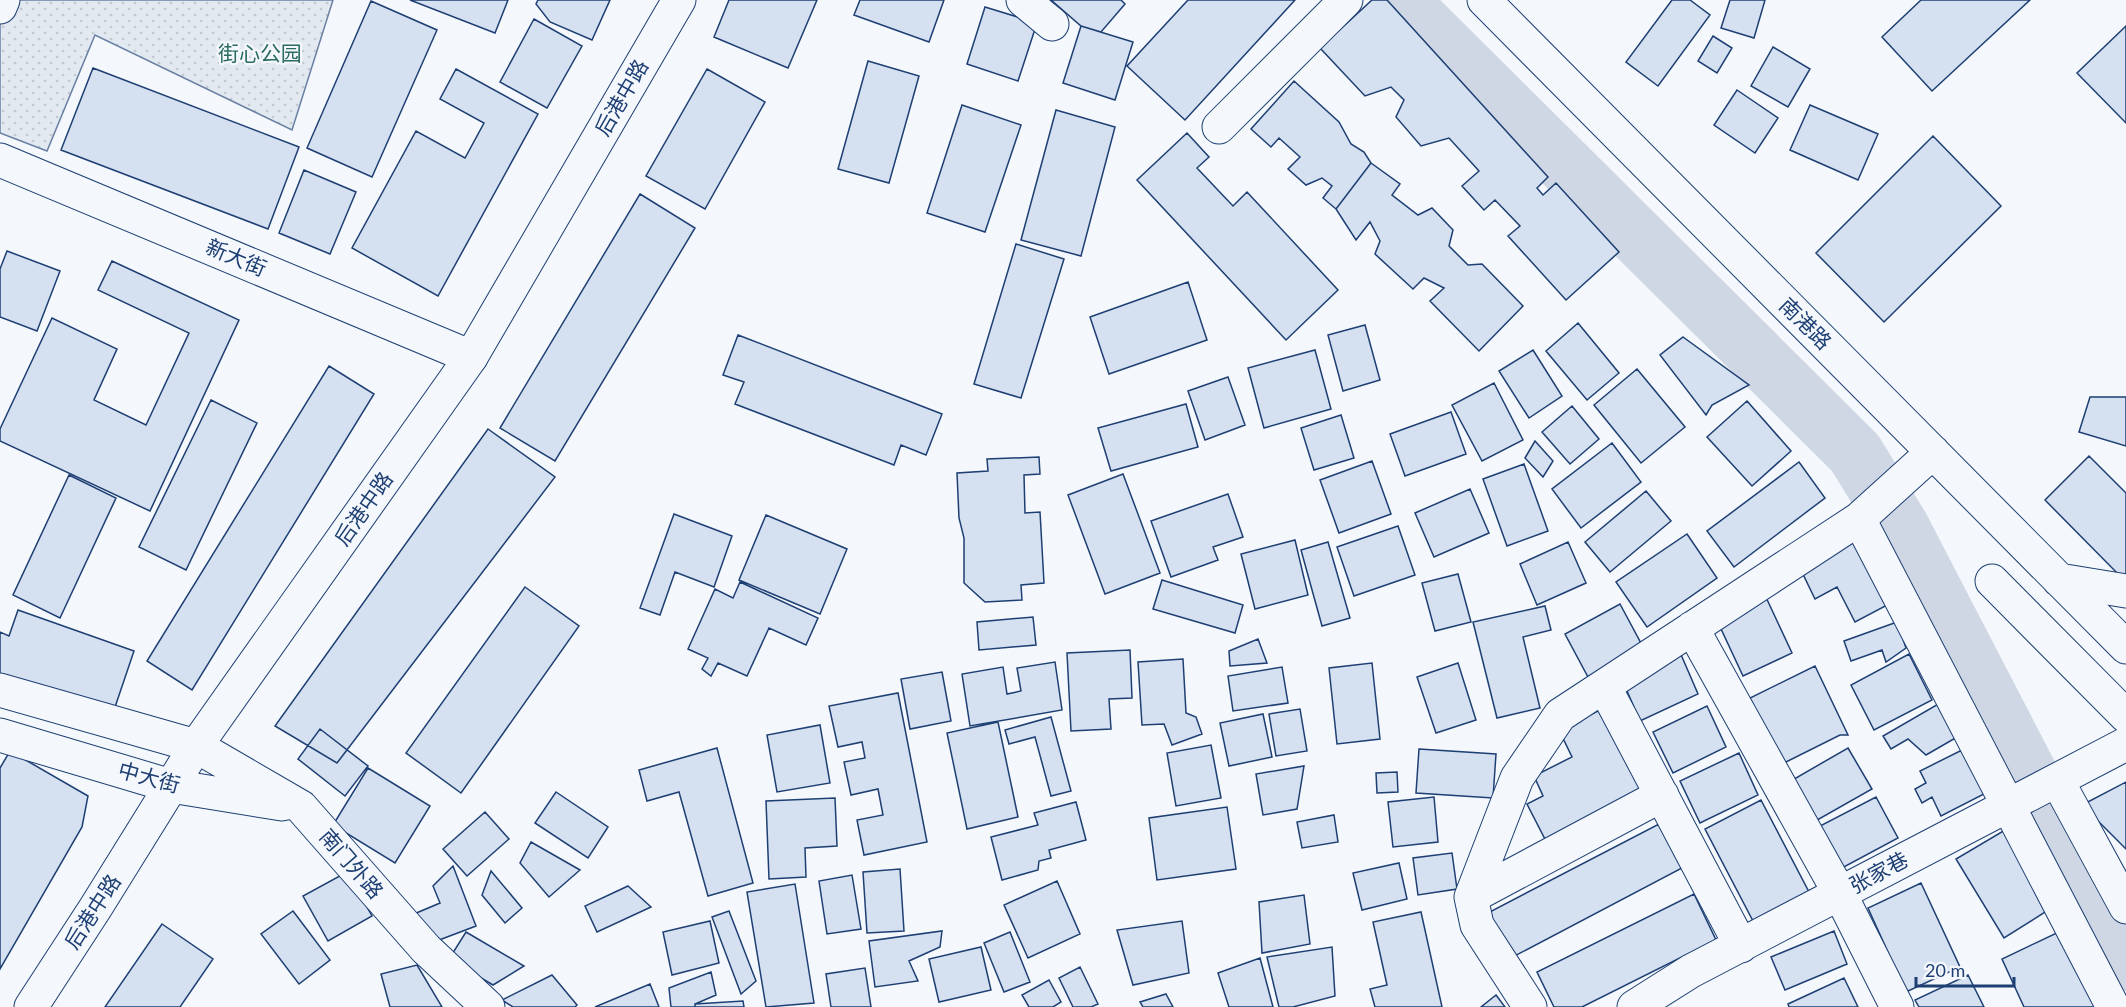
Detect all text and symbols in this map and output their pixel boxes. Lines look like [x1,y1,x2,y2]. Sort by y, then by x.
park label: 街心公园 [218,40,302,65]
street label: 后港中路 [589,55,653,140]
street label: 新大街 [203,233,270,280]
street label: 南港路 [1775,292,1837,354]
street label: 后港中路 [328,467,397,550]
street label: 中大街 [116,756,183,797]
street label: 南门外路 [315,823,389,903]
street label: 张家巷 [1845,846,1912,898]
street label: 后港中路 [58,869,125,953]
scale bar [1916,950,2014,988]
text: 20 m [1925,959,1965,981]

